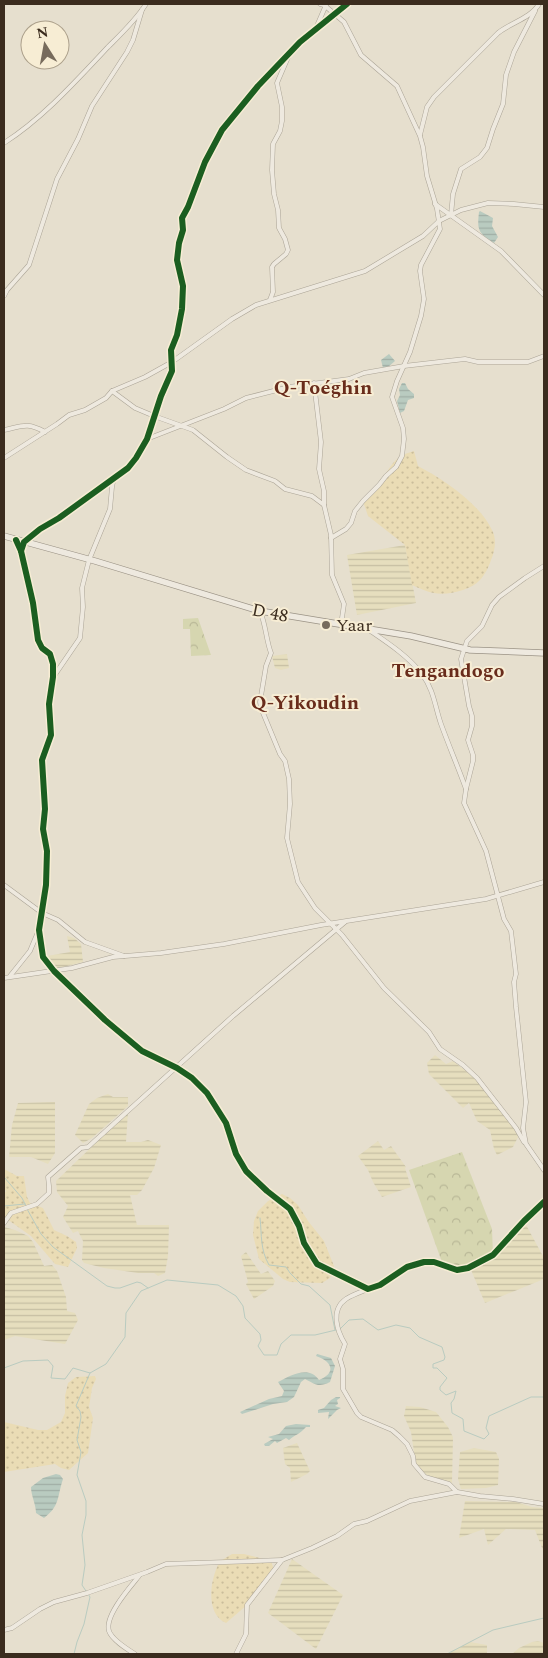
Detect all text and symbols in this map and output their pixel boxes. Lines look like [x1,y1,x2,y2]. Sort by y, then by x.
north arrow [20,20,70,70]
text: N [35,21,50,44]
district label: Q-Toéghin [274,373,372,403]
street label: D 48 [250,596,290,630]
place label: Yaar [336,612,372,639]
marker: Yaar [320,619,332,631]
district label: Tengandogo [392,656,504,686]
district label: Q-Yikoudin [251,688,359,718]

